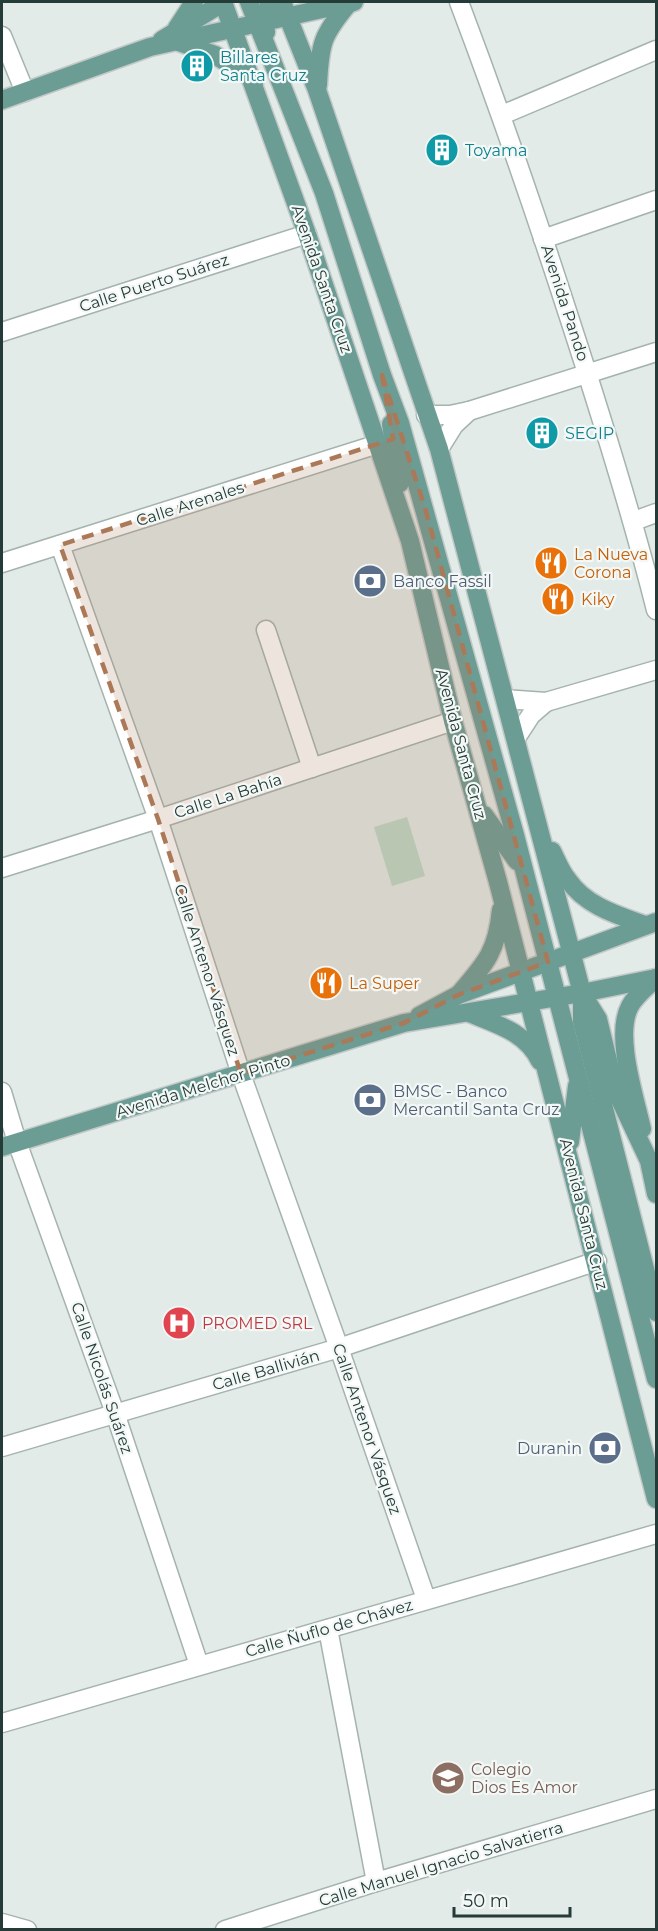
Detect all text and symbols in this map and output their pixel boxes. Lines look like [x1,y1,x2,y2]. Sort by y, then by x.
building icon: Billares Santa Cruz [179,48,215,84]
place label: Billares Santa Cruz [220,48,307,85]
building icon: Toyama [424,132,460,168]
place label: Toyama [465,141,527,160]
street label: Avenida Santa Cruz [288,202,356,356]
street label: Avenida Pando [537,242,593,364]
street label: Calle Puerto Suárez [77,250,231,316]
building icon: SEGIP [524,415,560,451]
place label: SEGIP [565,424,614,443]
street label: Calle Arenales [134,478,247,530]
restaurant icon: La Nueva Corona [533,545,569,581]
place label: La Nueva Corona [574,545,648,582]
bank icon: Banco Fassil [352,563,388,599]
place label: Banco Fassil [393,572,492,591]
restaurant icon: Kiky [540,581,576,617]
place label: Kiky [581,590,615,609]
street label: Avenida Santa Cruz [432,667,490,821]
street label: Calle La Bahía [172,770,284,822]
street label: Calle Antenor Vásquez [170,882,244,1058]
restaurant icon: La Super [308,965,344,1001]
place label: La Super [349,974,420,993]
street label: Avenida Melchor Pinto [114,1050,292,1122]
bank icon: BMSC - Banco Mercantil Santa Cruz [352,1082,388,1118]
place label: BMSC - Banco Mercantil Santa Cruz [393,1082,559,1119]
street label: Avenida Santa Cruz [556,1136,612,1292]
street label: Calle Nicolás Suárez [67,1300,137,1456]
hospital icon: PROMED SRL [161,1305,197,1341]
place label: PROMED SRL [202,1314,313,1333]
street label: Calle Antenor Vásquez [329,1341,405,1517]
street label: Calle Ballivián [210,1346,322,1394]
bank icon: Duranin [587,1430,623,1466]
place label: Duranin [517,1439,582,1458]
street label: Calle Ñuflo de Chávez [243,1595,415,1661]
school or university icon: Colegio Dios Es Amor [430,1760,466,1796]
place label: Colegio Dios Es Amor [471,1760,578,1797]
street label: Calle Manuel Ignacio Salvatierra [317,1818,565,1910]
scale bar [454,1880,570,1918]
text: 50 m [463,1890,509,1912]

